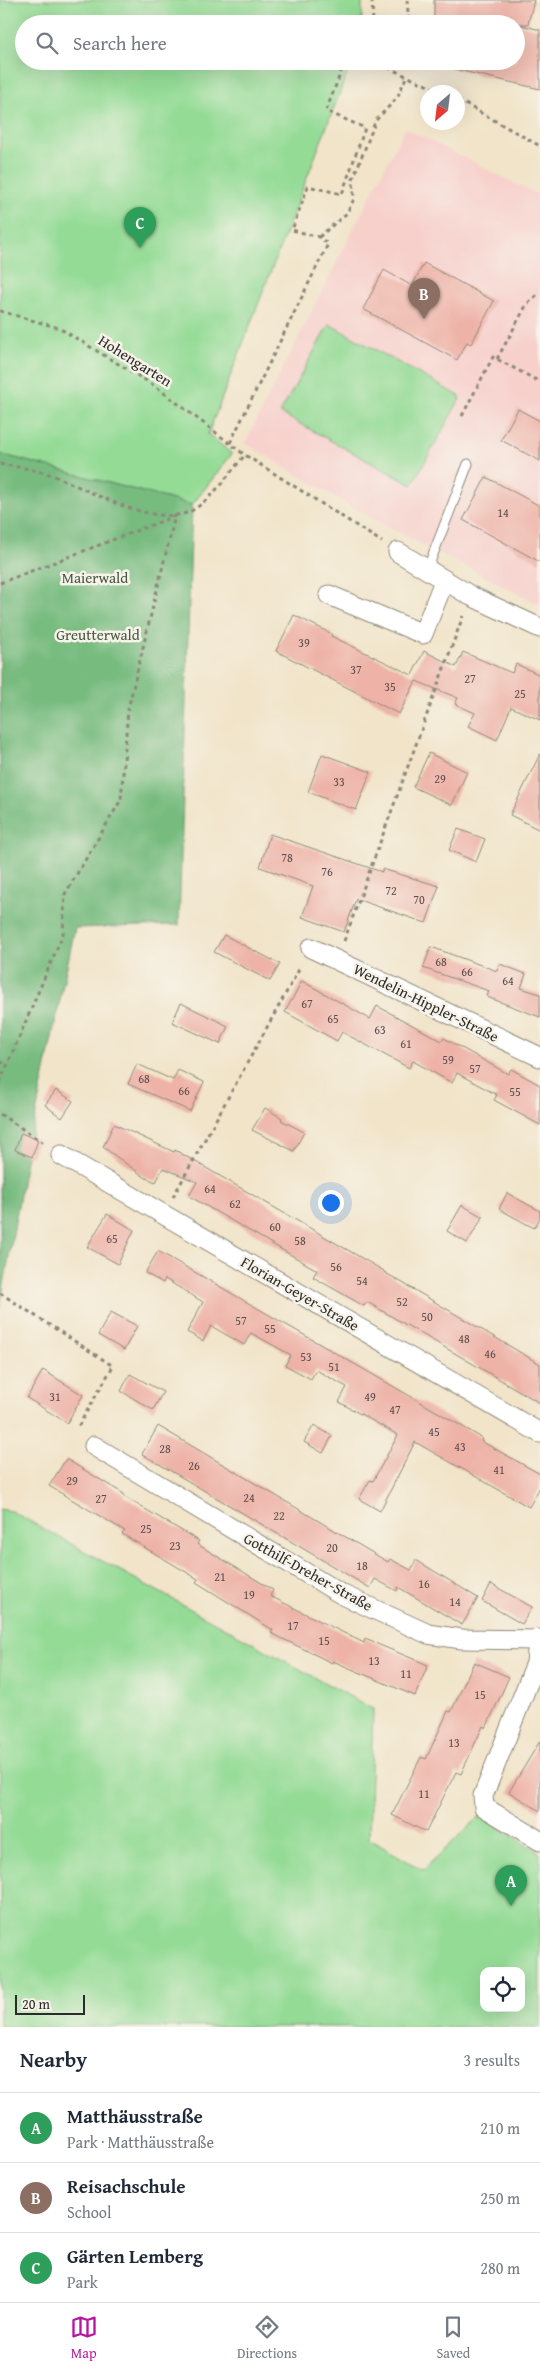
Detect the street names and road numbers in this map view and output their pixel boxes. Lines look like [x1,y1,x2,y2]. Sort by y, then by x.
street label: Hohengarten [95,330,177,392]
street label: Wendelin-Hippler-Straße [350,958,502,1047]
street label: Florian-Geyer-Straße [237,1251,363,1336]
street label: Gotthilf-Dreher-Straße [240,1527,376,1616]

